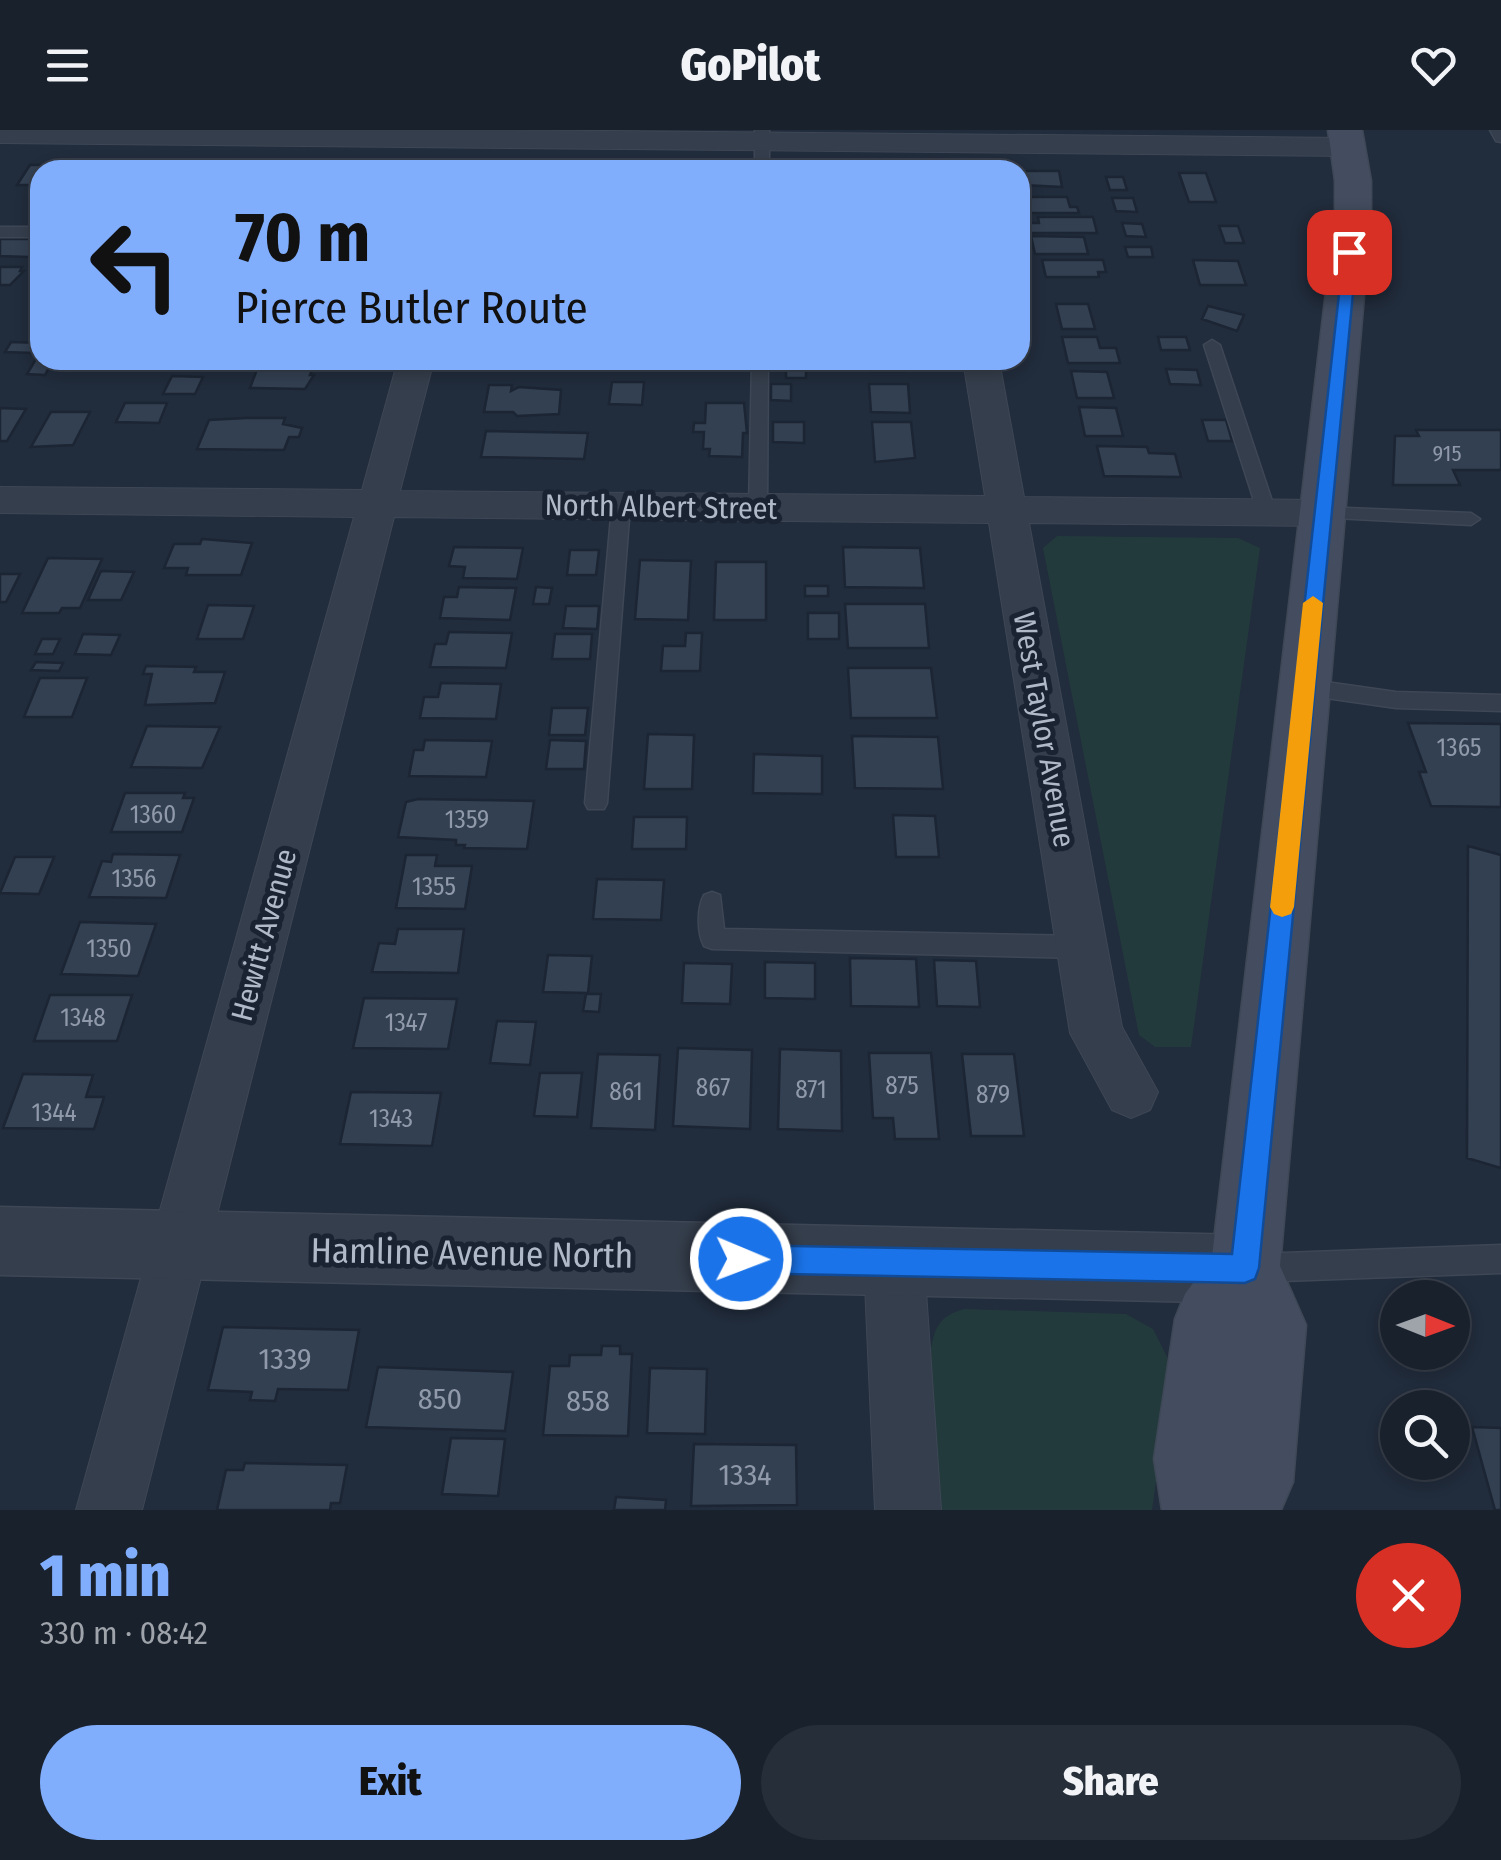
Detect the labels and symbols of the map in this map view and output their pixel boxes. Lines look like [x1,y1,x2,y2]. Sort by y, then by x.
pin [1307,210,1392,295]
house number: 915 [1433,440,1462,467]
street label: North Albert Street [544,487,778,527]
street label: West Taylor Avenue [1006,610,1082,850]
house number: 1365 [1437,733,1481,763]
house number: 1360 [130,800,176,830]
house number: 1359 [445,805,489,835]
street label: Hewitt Avenue [224,845,304,1025]
house number: 1356 [112,864,156,894]
house number: 1355 [412,872,456,902]
house number: 1350 [86,934,132,964]
house number: 1348 [60,1003,106,1033]
house number: 1347 [385,1008,427,1038]
house number: 875 [885,1071,919,1101]
house number: 867 [696,1073,730,1103]
house number: 871 [795,1075,827,1105]
house number: 861 [609,1077,643,1107]
house number: 879 [976,1080,1010,1110]
house number: 1344 [31,1098,77,1128]
house number: 1343 [369,1104,413,1134]
position arrow [689,1207,793,1311]
street label: Hamline Avenue North [310,1229,634,1277]
north arrow [1380,1280,1470,1370]
house number: 1339 [258,1341,312,1377]
house number: 850 [418,1381,462,1417]
house number: 858 [566,1383,610,1419]
house number: 1334 [718,1457,772,1493]

